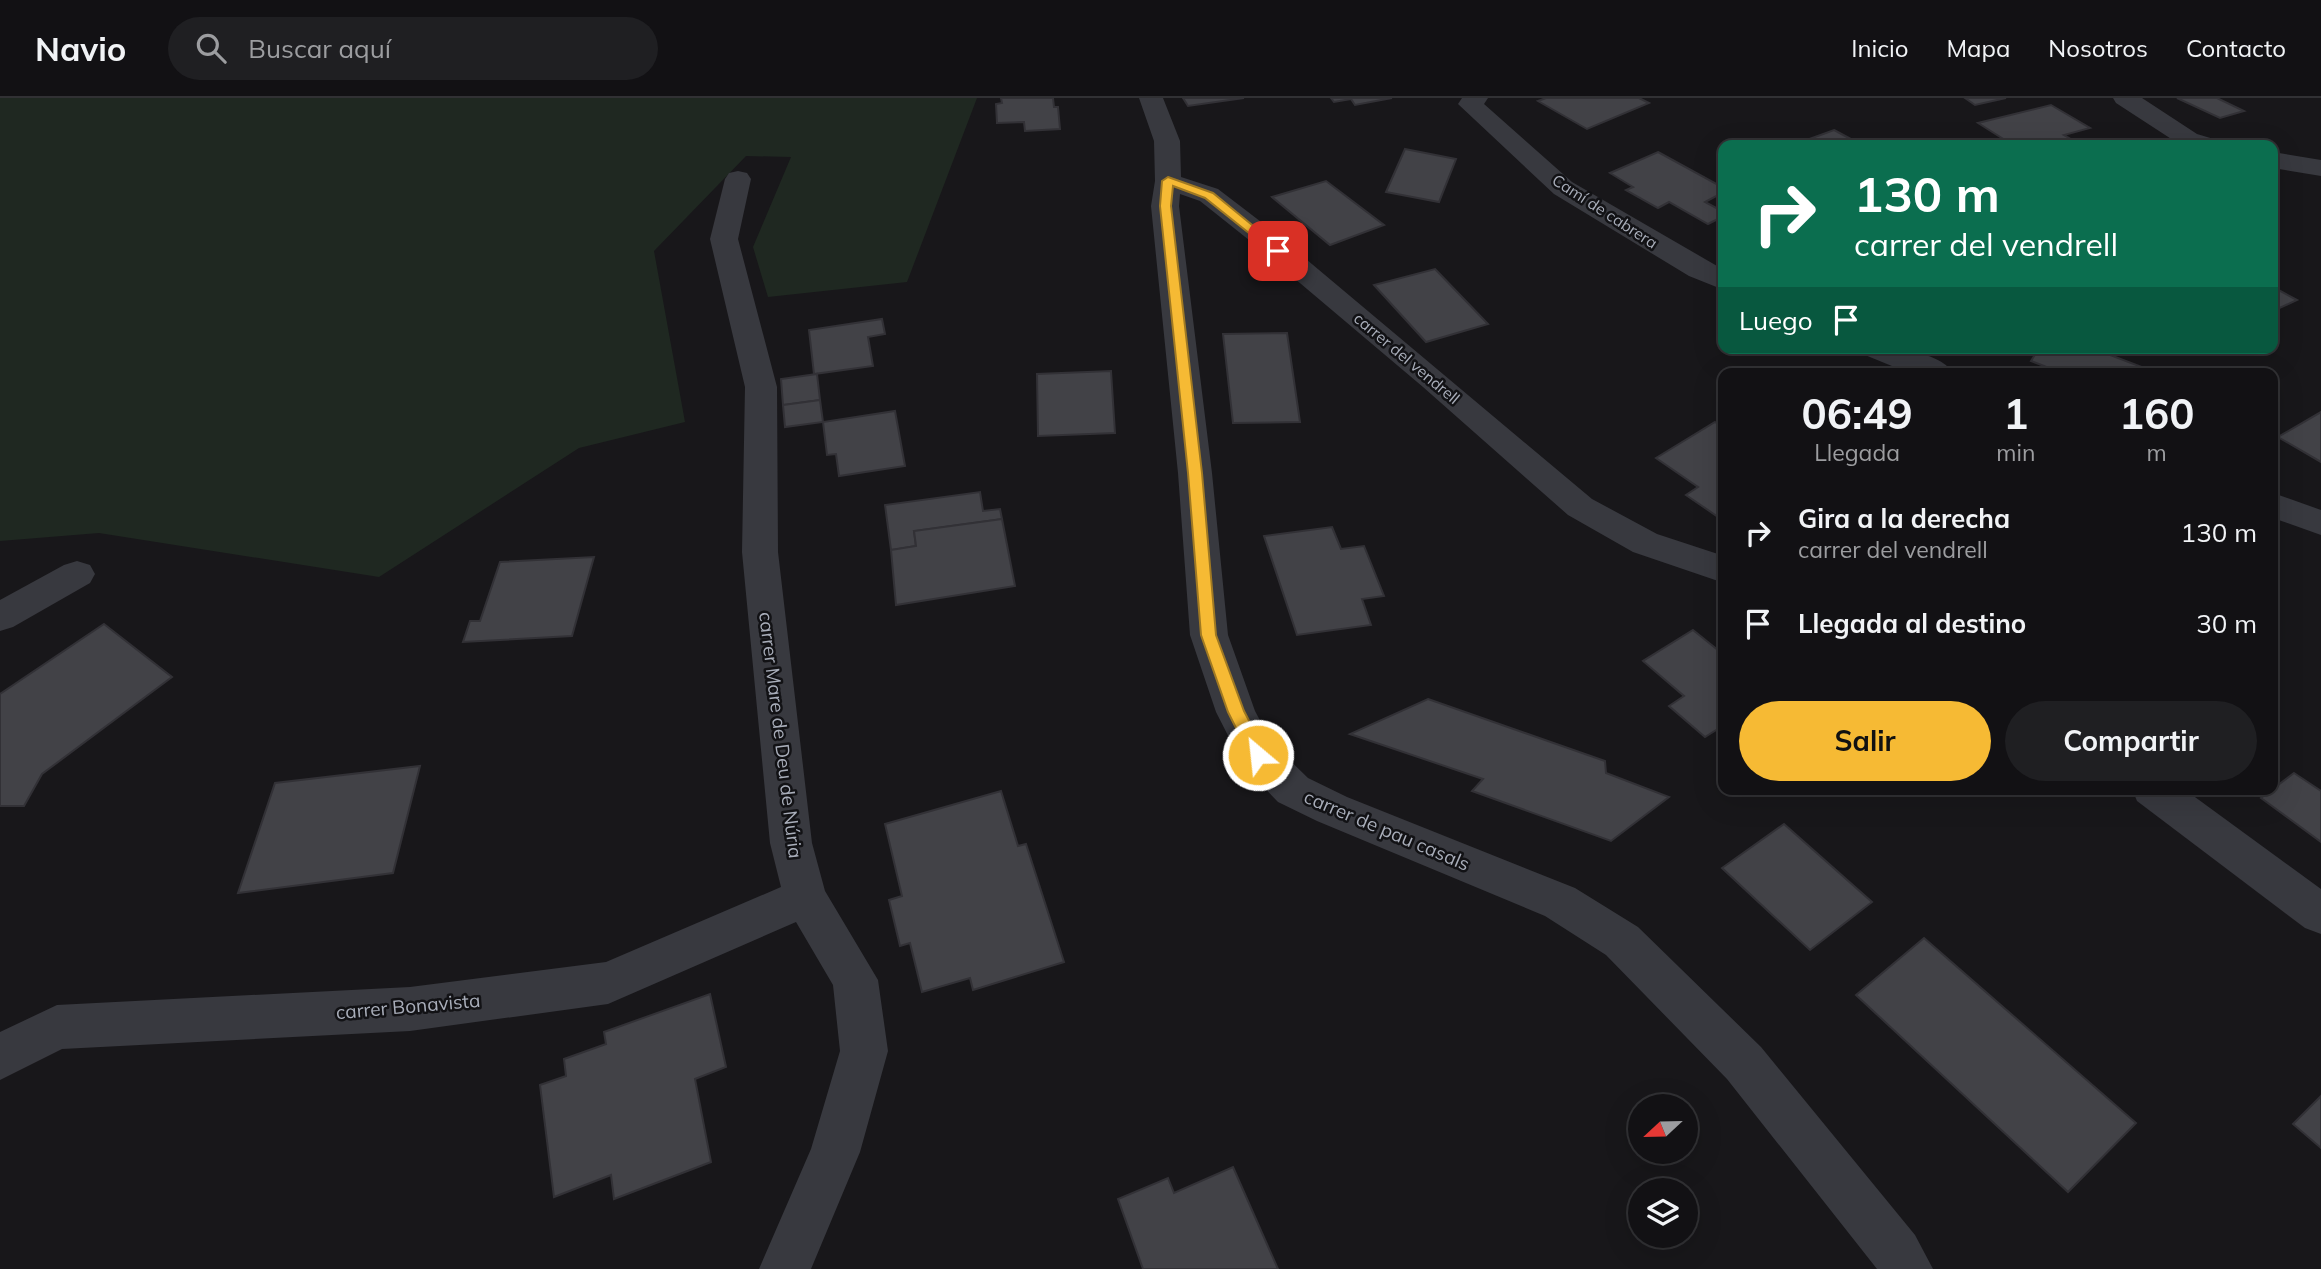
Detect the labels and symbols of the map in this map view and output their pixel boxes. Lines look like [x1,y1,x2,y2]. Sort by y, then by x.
street label: Camí de cabrera [1549,170,1661,252]
pin [1248,221,1308,281]
street label: carrer del vendrell [1350,308,1464,408]
street label: carrer Mare de Deu de Núria [754,610,808,860]
position arrow [1221,718,1295,792]
street label: carrer de pau casals [1301,784,1473,876]
street label: carrer Bonavista [335,988,481,1024]
north arrow [1628,1094,1698,1164]

